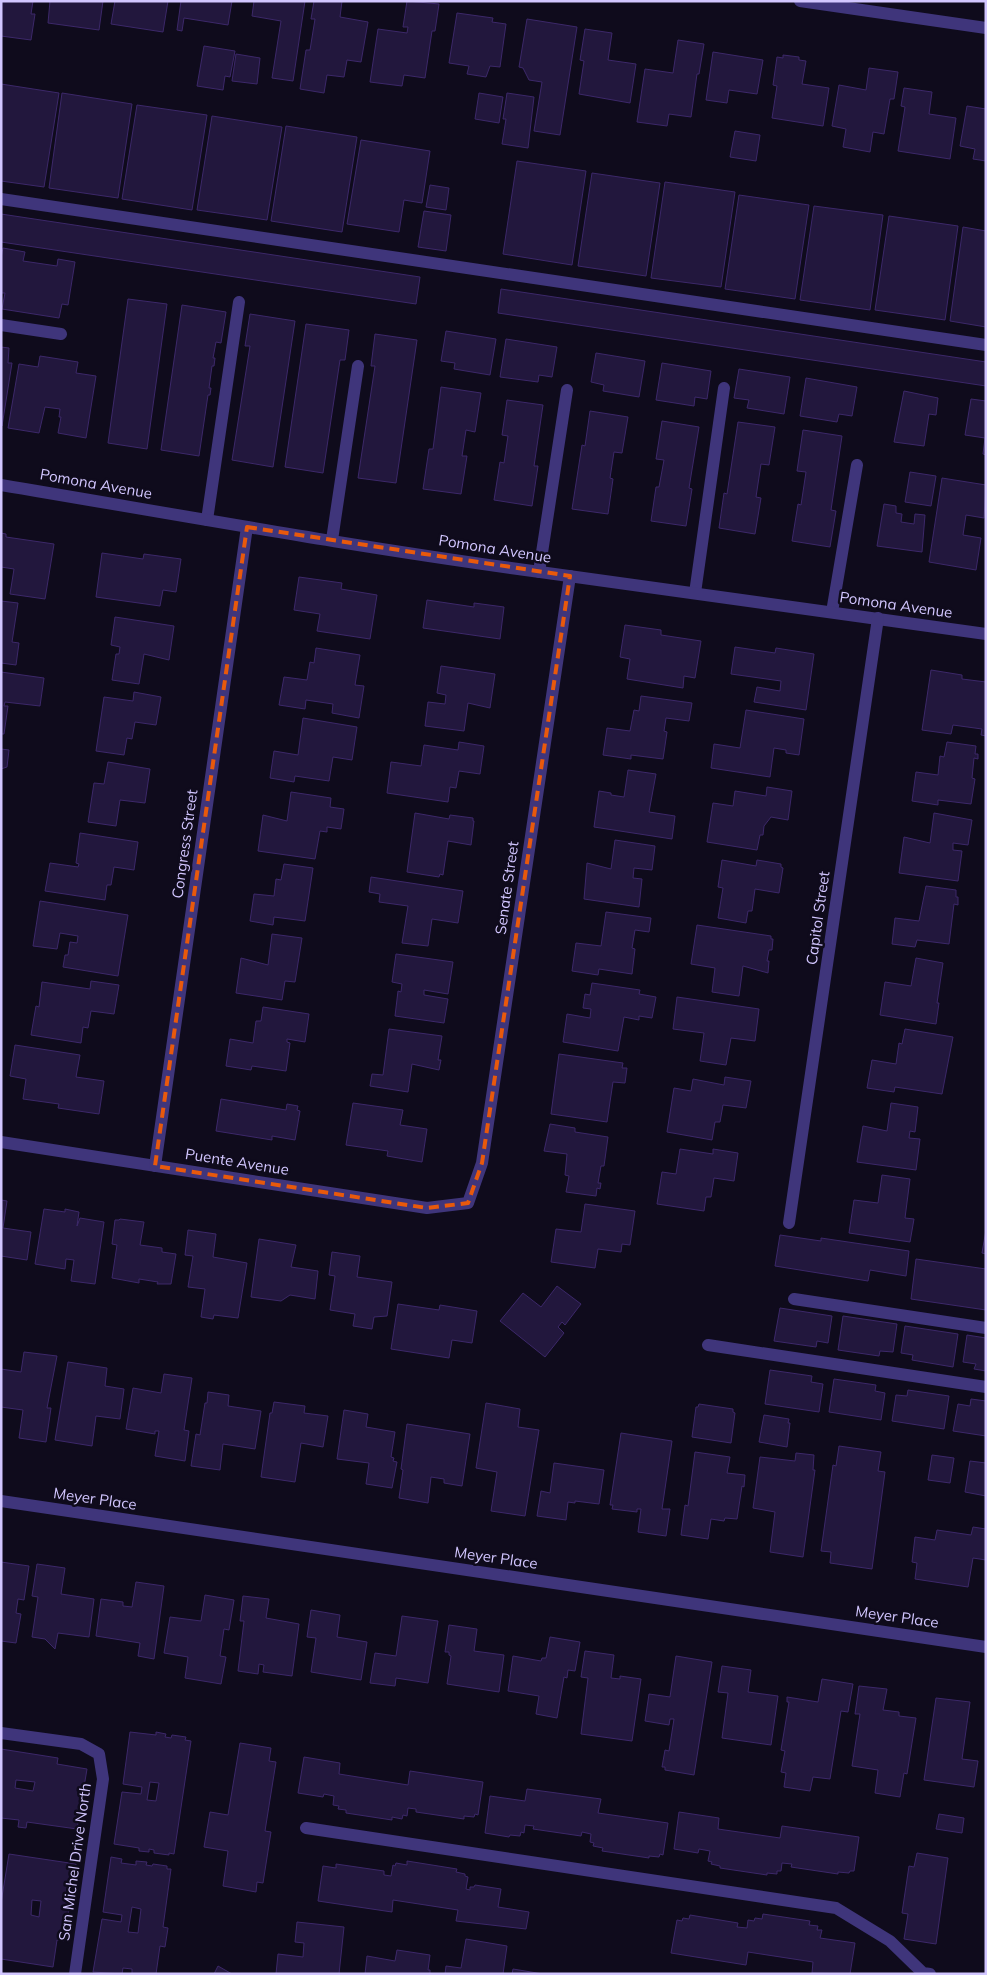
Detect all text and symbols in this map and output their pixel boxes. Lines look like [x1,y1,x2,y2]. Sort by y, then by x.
street label: Pomona Avenue [38,464,154,503]
street label: Pomona Avenue [437,530,553,567]
street label: Pomona Avenue [838,587,954,622]
street label: Congress Street [167,788,202,900]
street label: Senate Street [491,840,522,936]
street label: Capitol Street [802,870,833,966]
street label: Puente Avenue [184,1144,290,1179]
street label: Meyer Place [52,1483,138,1514]
street label: Meyer Place [453,1542,539,1573]
street label: Meyer Place [854,1601,940,1632]
street label: San Michel Drive North [54,1782,95,1942]

